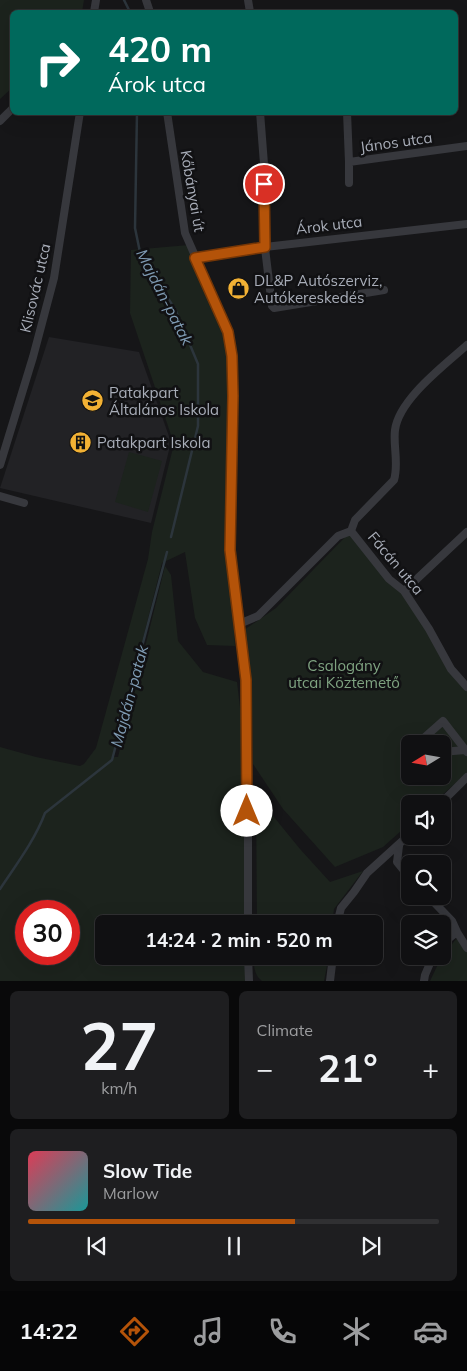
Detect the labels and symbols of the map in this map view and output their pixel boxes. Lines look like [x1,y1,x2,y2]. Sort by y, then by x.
street label: János utca [359,128,433,156]
street label: Kőbányai út [176,149,210,233]
pin [243,163,285,205]
street label: Árok utca [295,212,363,238]
street label: Klisovác utca [16,242,54,334]
water label: Majdán-patak [132,246,198,349]
place label: DL&P Autószerviz, Autókereskedés [254,271,382,307]
shop icon: DL&P Autószerviz, Autókereskedés [226,277,250,301]
place label: Patakpart Általános Iskola [109,383,219,419]
school or university icon: Patakpart Általános Iskola [81,389,105,413]
building icon: Patakpart Iskola [69,430,93,454]
place label: Patakpart Iskola [97,433,210,452]
street label: Fácán utca [364,527,428,599]
water label: Majdán-patak [106,642,152,749]
park label: Csalogány utcai Köztemető [288,656,400,692]
north arrow [401,735,451,785]
position arrow [220,784,272,836]
speed limit sign: 30 [15,900,80,965]

